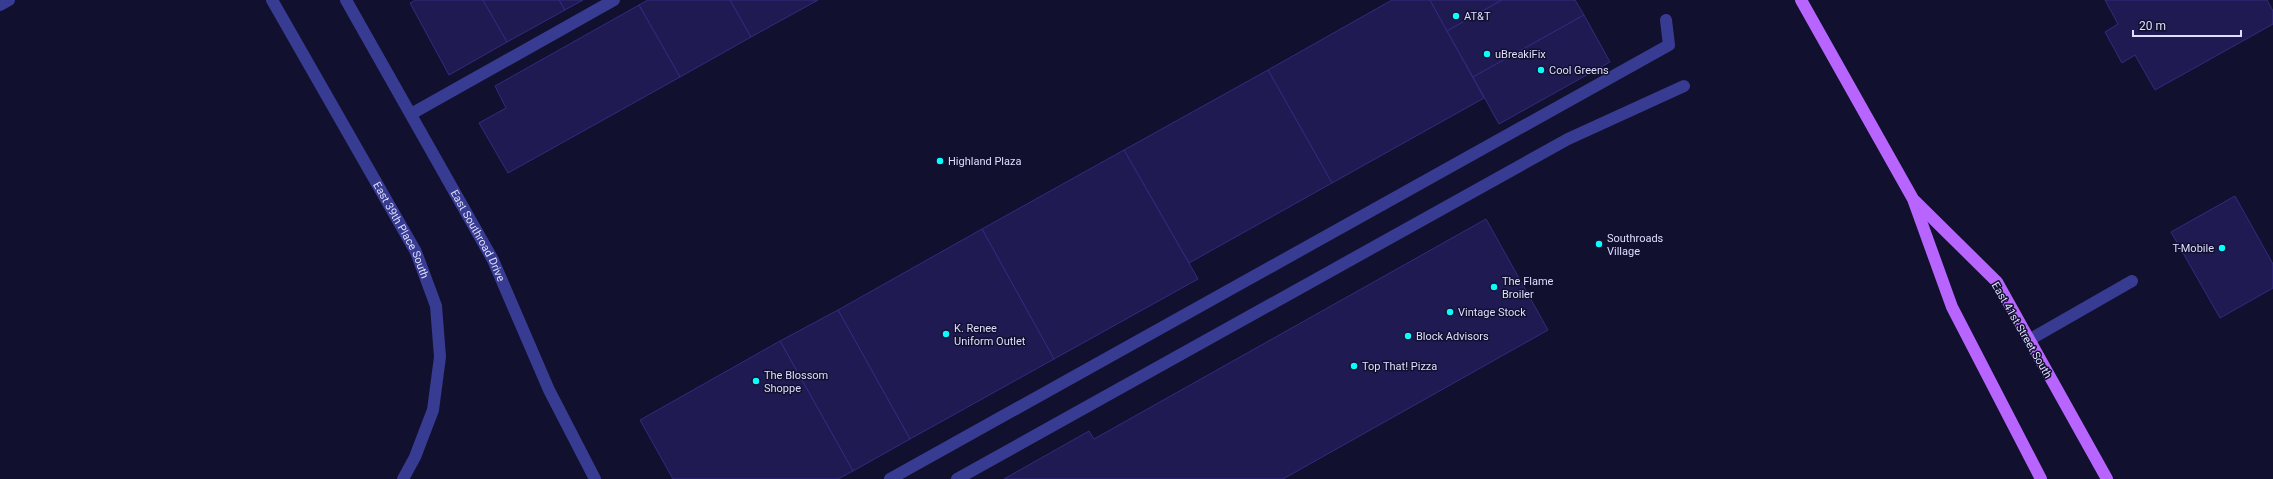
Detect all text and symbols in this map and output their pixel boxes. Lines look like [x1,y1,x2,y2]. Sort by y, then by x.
place label: AT&T [1464,10,1491,23]
marker: AT&T [1451,11,1461,21]
scale bar [2133,12,2241,38]
text: 20 m [2139,19,2166,33]
place label: uBreakiFix [1495,48,1546,61]
marker: uBreakiFix [1482,49,1492,59]
place label: Cool Greens [1549,64,1609,77]
marker: Cool Greens [1536,65,1546,75]
place label: Highland Plaza [948,155,1021,168]
marker: Highland Plaza [935,156,945,166]
street label: East 39th Place South [370,180,431,280]
street label: East Southroad Drive [448,187,507,284]
place label: Southroads Village [1607,232,1664,258]
marker: Southroads Village [1594,239,1604,249]
place label: T-Mobile [2172,242,2214,255]
marker: T-Mobile [2217,243,2227,253]
place label: The Flame Broiler [1502,275,1554,301]
street label: East 41st Street South [1989,280,2054,381]
marker: The Flame Broiler [1489,282,1499,292]
place label: Vintage Stock [1458,306,1526,319]
marker: Vintage Stock [1445,307,1455,317]
place label: K. Renee Uniform Outlet [954,322,1026,348]
marker: K. Renee Uniform Outlet [941,329,951,339]
place label: Block Advisors [1416,330,1489,343]
marker: Block Advisors [1403,331,1413,341]
place label: Top That! Pizza [1362,360,1437,373]
marker: Top That! Pizza [1349,361,1359,371]
place label: The Blossom Shoppe [764,369,828,395]
marker: The Blossom Shoppe [751,376,761,386]

